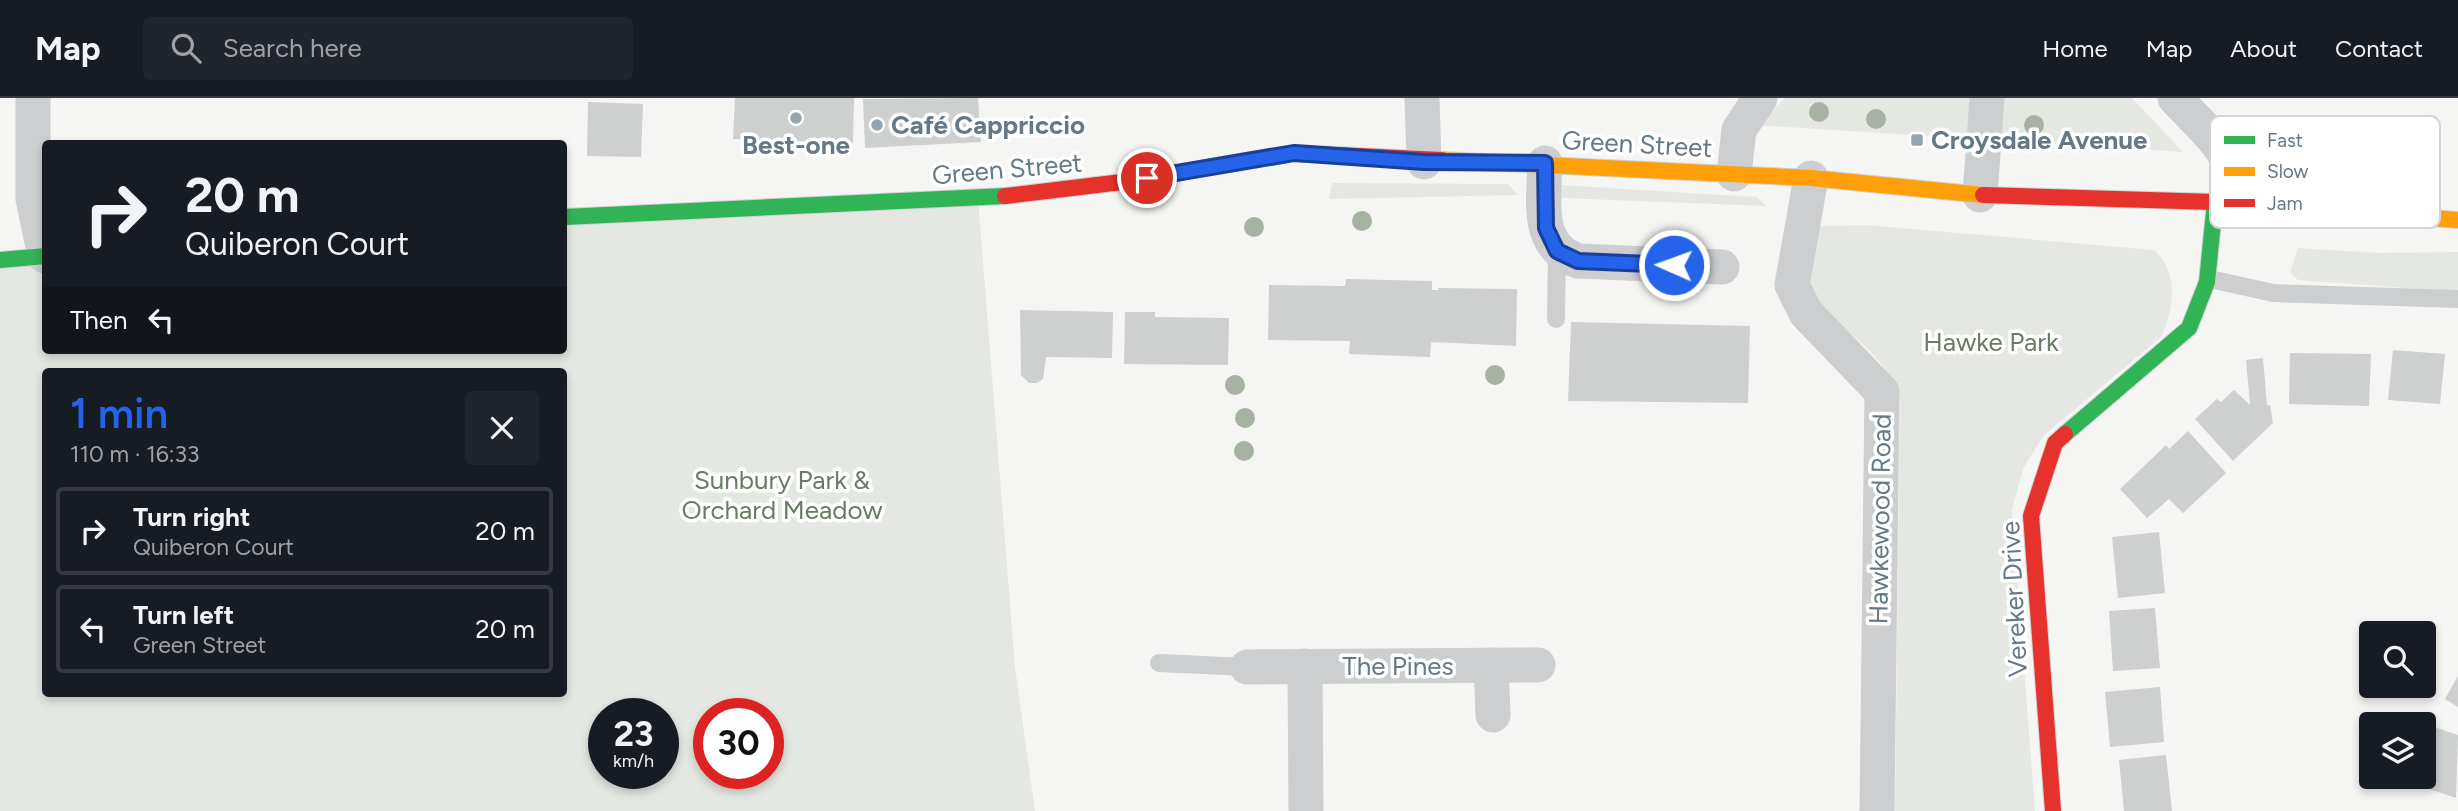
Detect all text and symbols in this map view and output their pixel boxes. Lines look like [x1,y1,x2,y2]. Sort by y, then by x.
search box [143,17,633,80]
text: Map [35,29,101,68]
icon: search [167,29,205,67]
text: Search here [223,32,362,64]
text: Home [2042,34,2108,63]
text: Map [2146,34,2192,63]
text: About [2230,34,2297,63]
text: Contact [2335,34,2423,63]
place label: Café Cappriccio [891,109,1085,141]
marker: Best-one [788,110,804,126]
legend [2210,116,2440,228]
marker: Café Cappriccio [869,117,885,133]
street label: Green Street [1561,124,1713,164]
place label: Croysdale Avenue [1931,124,2148,156]
place label: Best-one [742,129,850,161]
text: Fast [2267,129,2303,152]
marker: Croysdale Avenue [1909,132,1925,148]
street label: Green Street [931,146,1084,192]
pin [1117,148,1177,208]
icon: arrive [1128,159,1166,197]
text: Slow [2267,160,2309,183]
text: 20 m [185,165,300,224]
icon: right [70,168,161,259]
text: Jam [2267,192,2303,215]
text: Quiberon Court [185,225,409,263]
position arrow [1637,228,1711,302]
icon: left [142,301,180,339]
text: Then [70,304,128,336]
park label: Hawke Park [1923,326,2059,358]
text: 1 min [70,388,168,439]
button: close [465,391,539,465]
street label: Hawkewood Road [1862,413,1898,625]
text: 110 m · 16:33 [70,440,200,468]
park label: Sunbury Park & Orchard Meadow [681,464,883,526]
text: Turn right [133,501,250,533]
icon: right [74,512,112,550]
text: 20 m [475,515,535,547]
street label: Vereker Drive [1994,520,2034,678]
text: Quiberon Court [133,533,294,561]
text: Turn left [133,599,234,631]
icon: left [74,610,112,648]
text: 20 m [475,613,535,645]
map controls [2359,621,2436,789]
button: search [2359,621,2436,698]
text: Green Street [133,631,266,659]
street label: The Pines [1342,650,1454,682]
speed limit sign: 30 [693,698,784,789]
button: layers [2359,712,2436,789]
text: 23 [614,713,653,755]
text: km/h [613,750,654,772]

